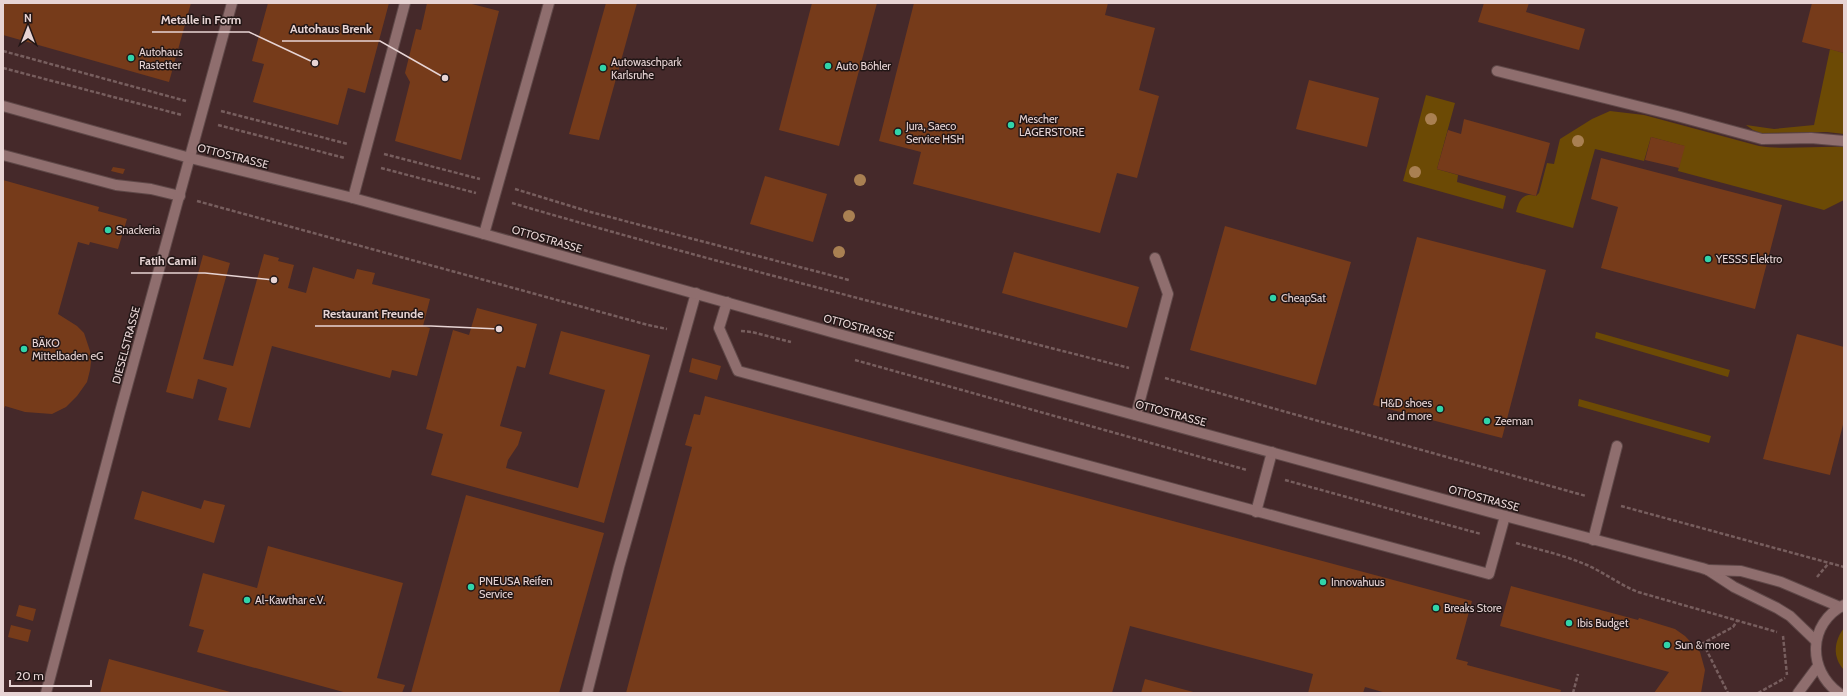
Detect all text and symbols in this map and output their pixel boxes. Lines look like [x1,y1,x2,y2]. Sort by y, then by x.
north arrow [8,8,48,48]
callout: Metalle in Form [152,8,249,32]
text: N [24,11,32,25]
text: Metalle in Form [161,12,241,27]
callout: Autohaus Brenk [282,17,380,41]
text: Autohaus Brenk [290,21,372,36]
place label: Autohaus Rastetter [139,45,183,72]
marker: Autohaus Rastetter [126,53,136,63]
place label: Autowaschpark Karlsruhe [611,55,682,82]
place label: Auto Böhler [836,59,891,73]
marker: Auto Böhler [823,61,833,71]
marker: Autowaschpark Karlsruhe [598,63,608,73]
place label: Mescher LAGERSTORE [1019,112,1085,139]
place label: Jura, Saeco Service HSH [905,119,964,146]
marker: Mescher LAGERSTORE [1006,120,1016,130]
marker: Jura, Saeco Service HSH [893,127,903,137]
street label: OTTOSTRASSE [196,140,270,172]
street label: OTTOSTRASSE [510,222,584,256]
place label: Snackeria [116,223,161,237]
marker: Snackeria [103,225,113,235]
callout: Fatih Camii [131,249,205,273]
place label: YESSS Elektro [1715,252,1782,266]
text: Fatih Camii [139,253,197,268]
marker: YESSS Elektro [1703,254,1713,264]
place label: CheapSat [1281,291,1326,305]
marker: CheapSat [1268,293,1278,303]
callout: Restaurant Freunde [315,302,431,326]
street label: DIESELSTRASSE [109,305,143,385]
text: Restaurant Freunde [323,306,423,321]
street label: OTTOSTRASSE [822,311,896,343]
place label: BÄKO Mittelbaden eG [32,336,103,363]
marker: BÄKO Mittelbaden eG [19,344,29,354]
place label: H&D shoes and more [1380,396,1432,423]
street label: OTTOSTRASSE [1134,397,1208,429]
marker: H&D shoes and more [1435,404,1445,414]
place label: Zeeman [1495,414,1533,428]
marker: Zeeman [1482,416,1492,426]
street label: OTTOSTRASSE [1447,482,1521,514]
place label: PNEUSA Reifen Service [479,574,552,601]
place label: Innovahuus [1331,575,1385,589]
marker: Innovahuus [1318,577,1328,587]
marker: PNEUSA Reifen Service [466,582,476,592]
place label: Al-Kawthar e.V. [255,593,325,607]
marker: Al-Kawthar e.V. [242,595,252,605]
place label: Breaks Store [1444,601,1502,615]
marker: Breaks Store [1431,603,1441,613]
place label: Ibis Budget [1577,616,1629,630]
marker: Ibis Budget [1564,618,1574,628]
place label: Sun & more [1675,638,1730,652]
marker: Sun & more [1662,640,1672,650]
scale bar [10,662,91,688]
text: 20 m [16,668,44,683]

